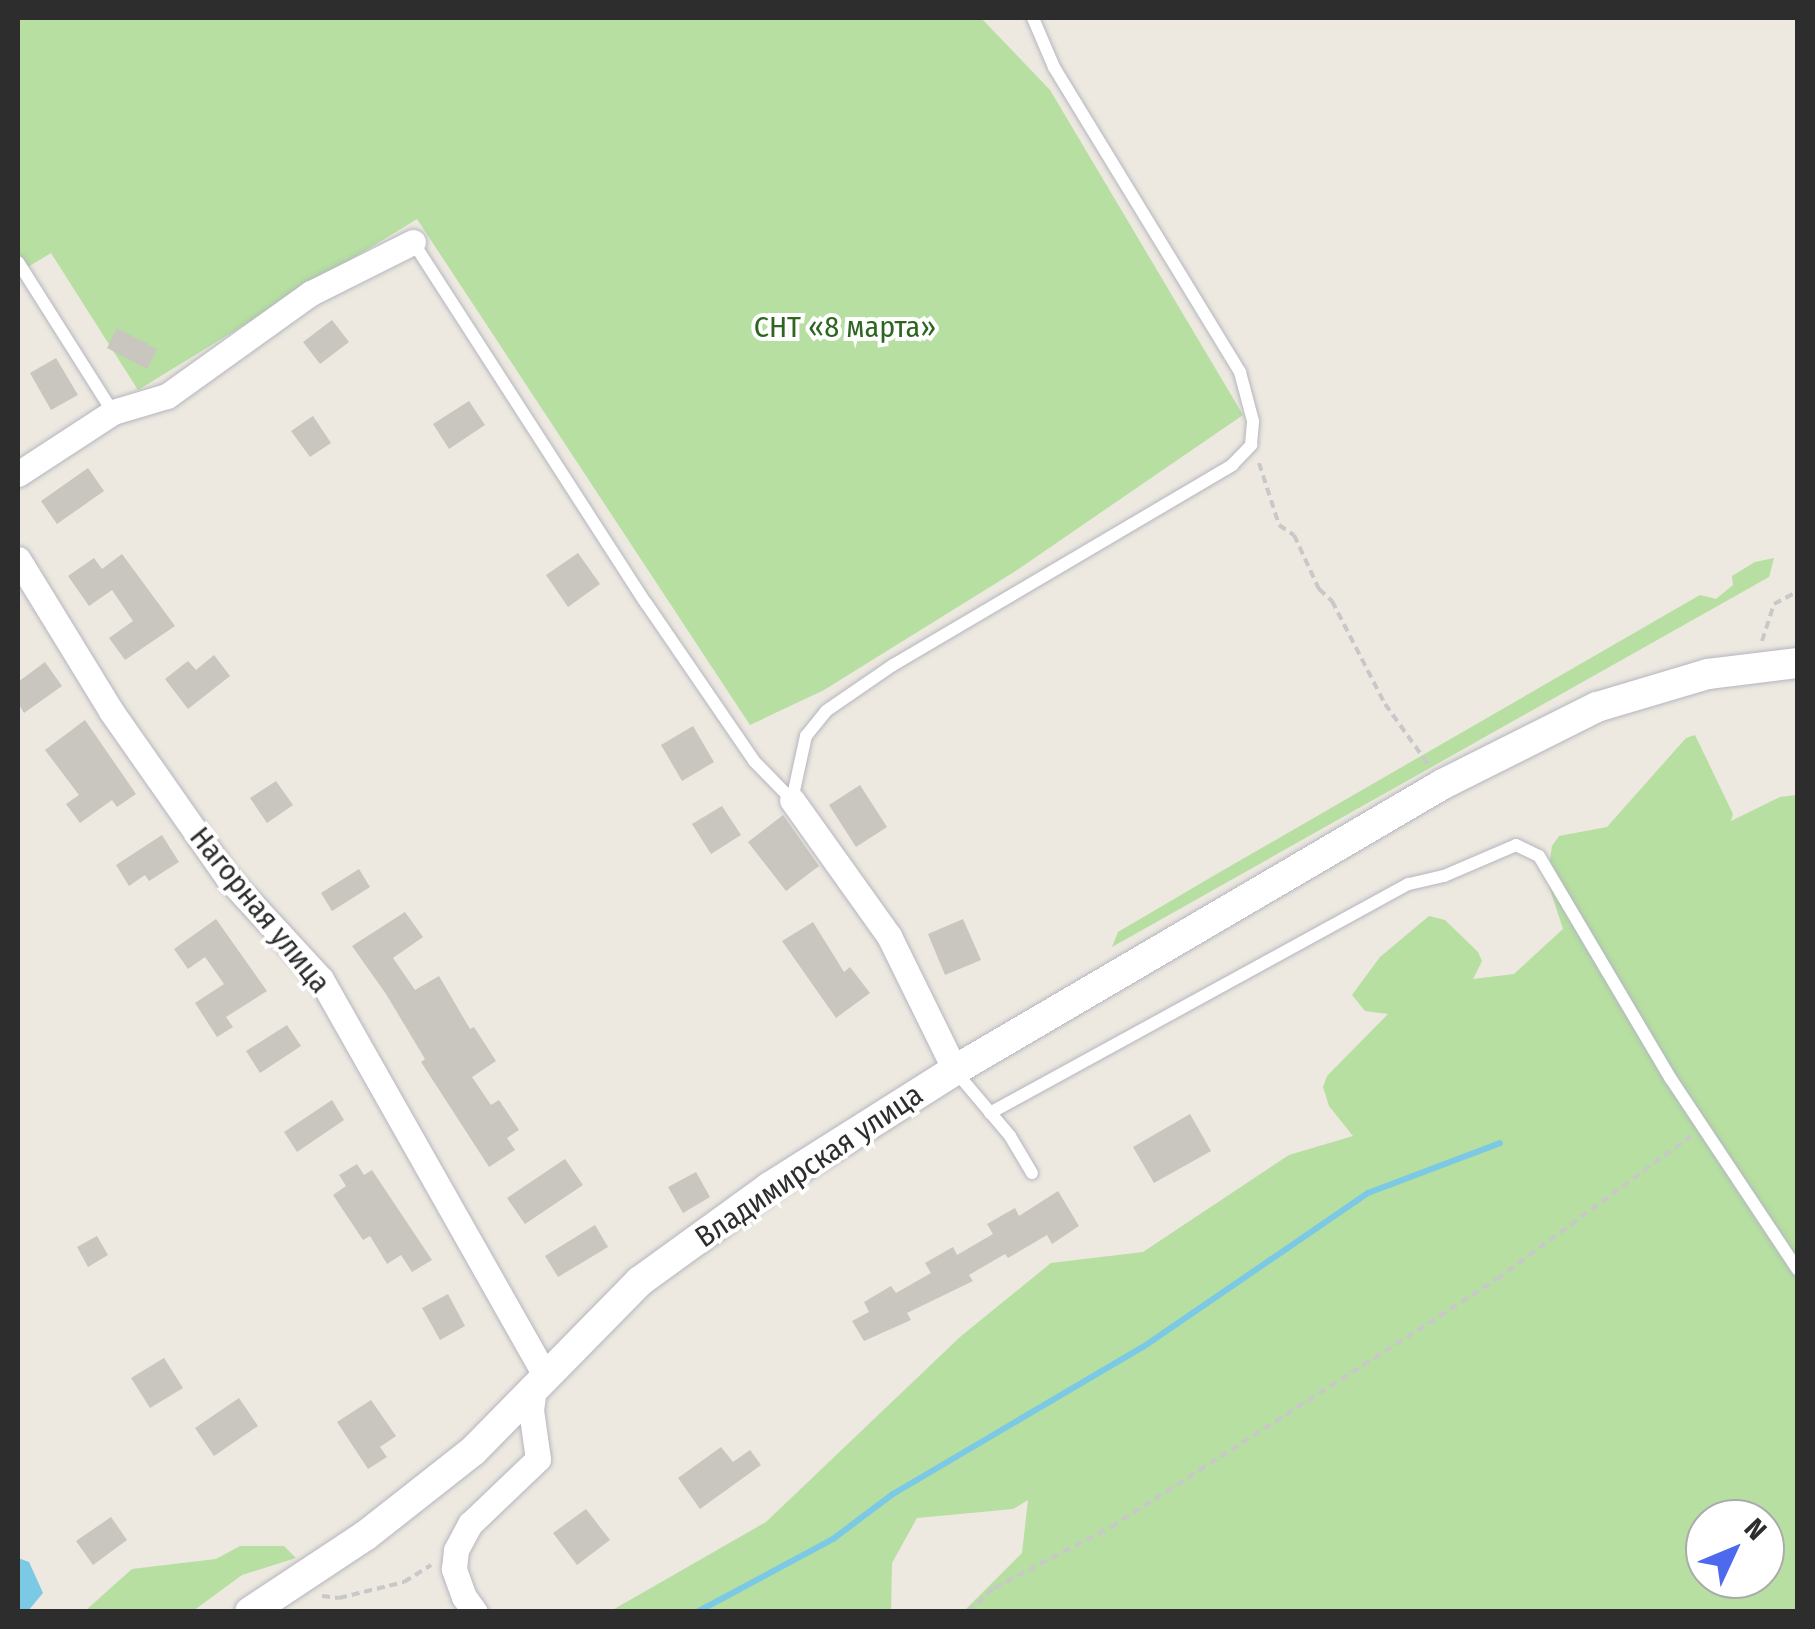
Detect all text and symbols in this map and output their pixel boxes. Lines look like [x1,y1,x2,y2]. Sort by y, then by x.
park label: СНТ «8 марта» [754,309,936,345]
street label: Нагорная улица [182,820,338,1000]
street label: Владимирская улица [689,1077,929,1255]
north arrow [1685,1499,1785,1599]
text: N [1738,1512,1773,1547]

